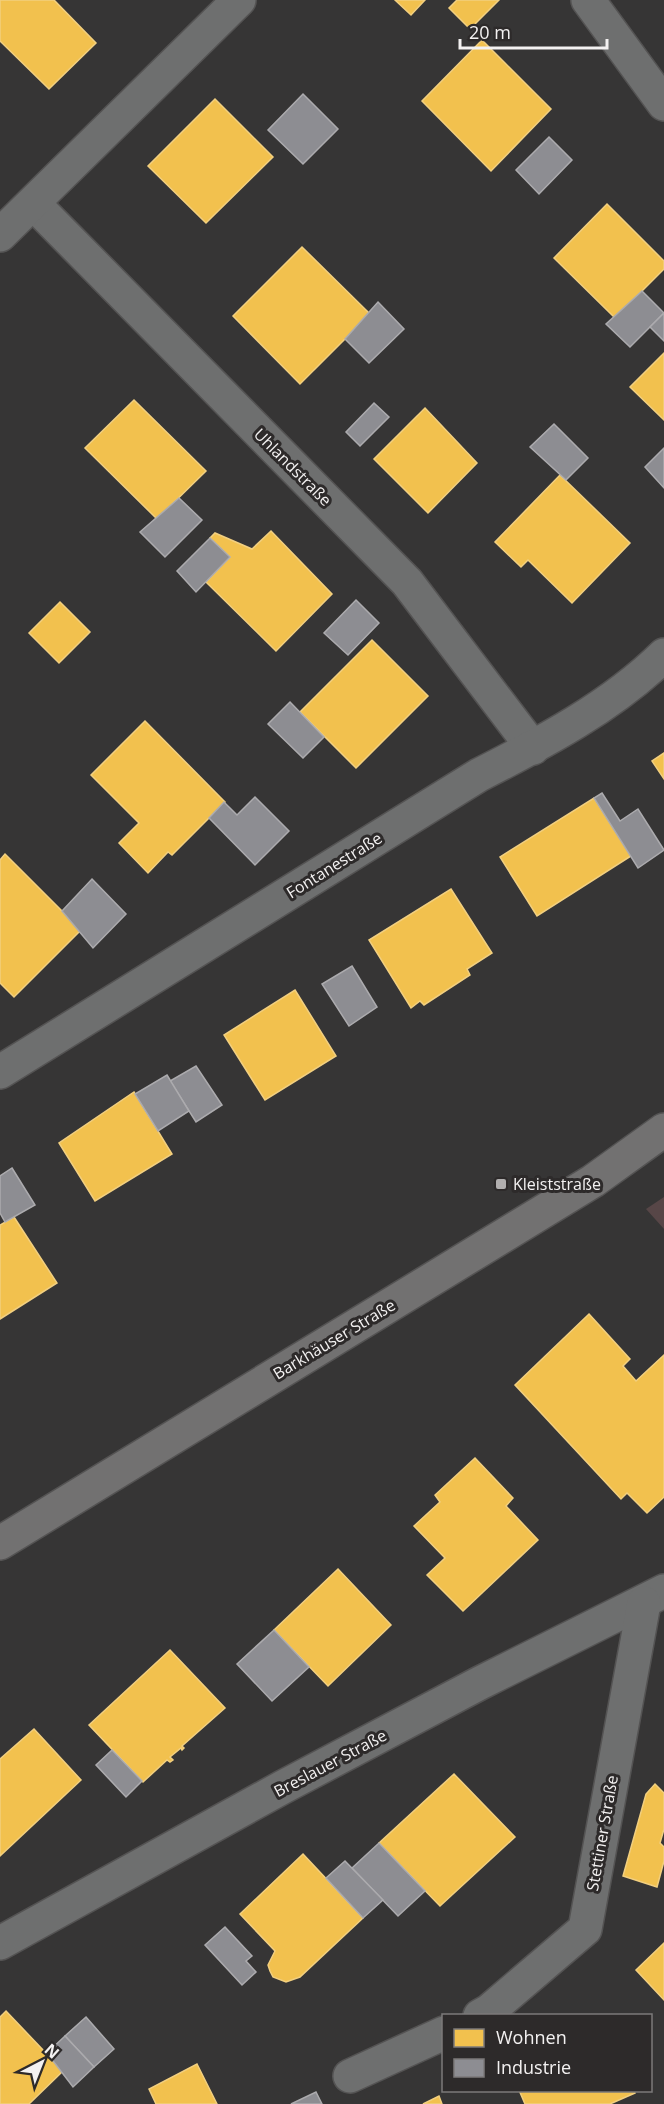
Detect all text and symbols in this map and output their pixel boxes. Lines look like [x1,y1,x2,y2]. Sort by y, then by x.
scale bar [460,12,607,50]
text: 20 m [469,20,511,44]
street label: Uhlandstraße [249,423,337,511]
street label: Fontanestraße [282,827,386,903]
place label: Kleiststraße [513,1173,601,1195]
marker: Kleiststraße [494,1177,508,1191]
street label: Barkhäuser Straße [269,1294,399,1384]
street label: Breslauer Straße [270,1724,390,1802]
street label: Stettiner Straße [581,1773,623,1893]
legend [442,2014,652,2092]
text: Wohnen [496,2025,567,2049]
north arrow [12,2032,72,2092]
text: N [40,2038,64,2063]
text: Industrie [496,2055,571,2079]

